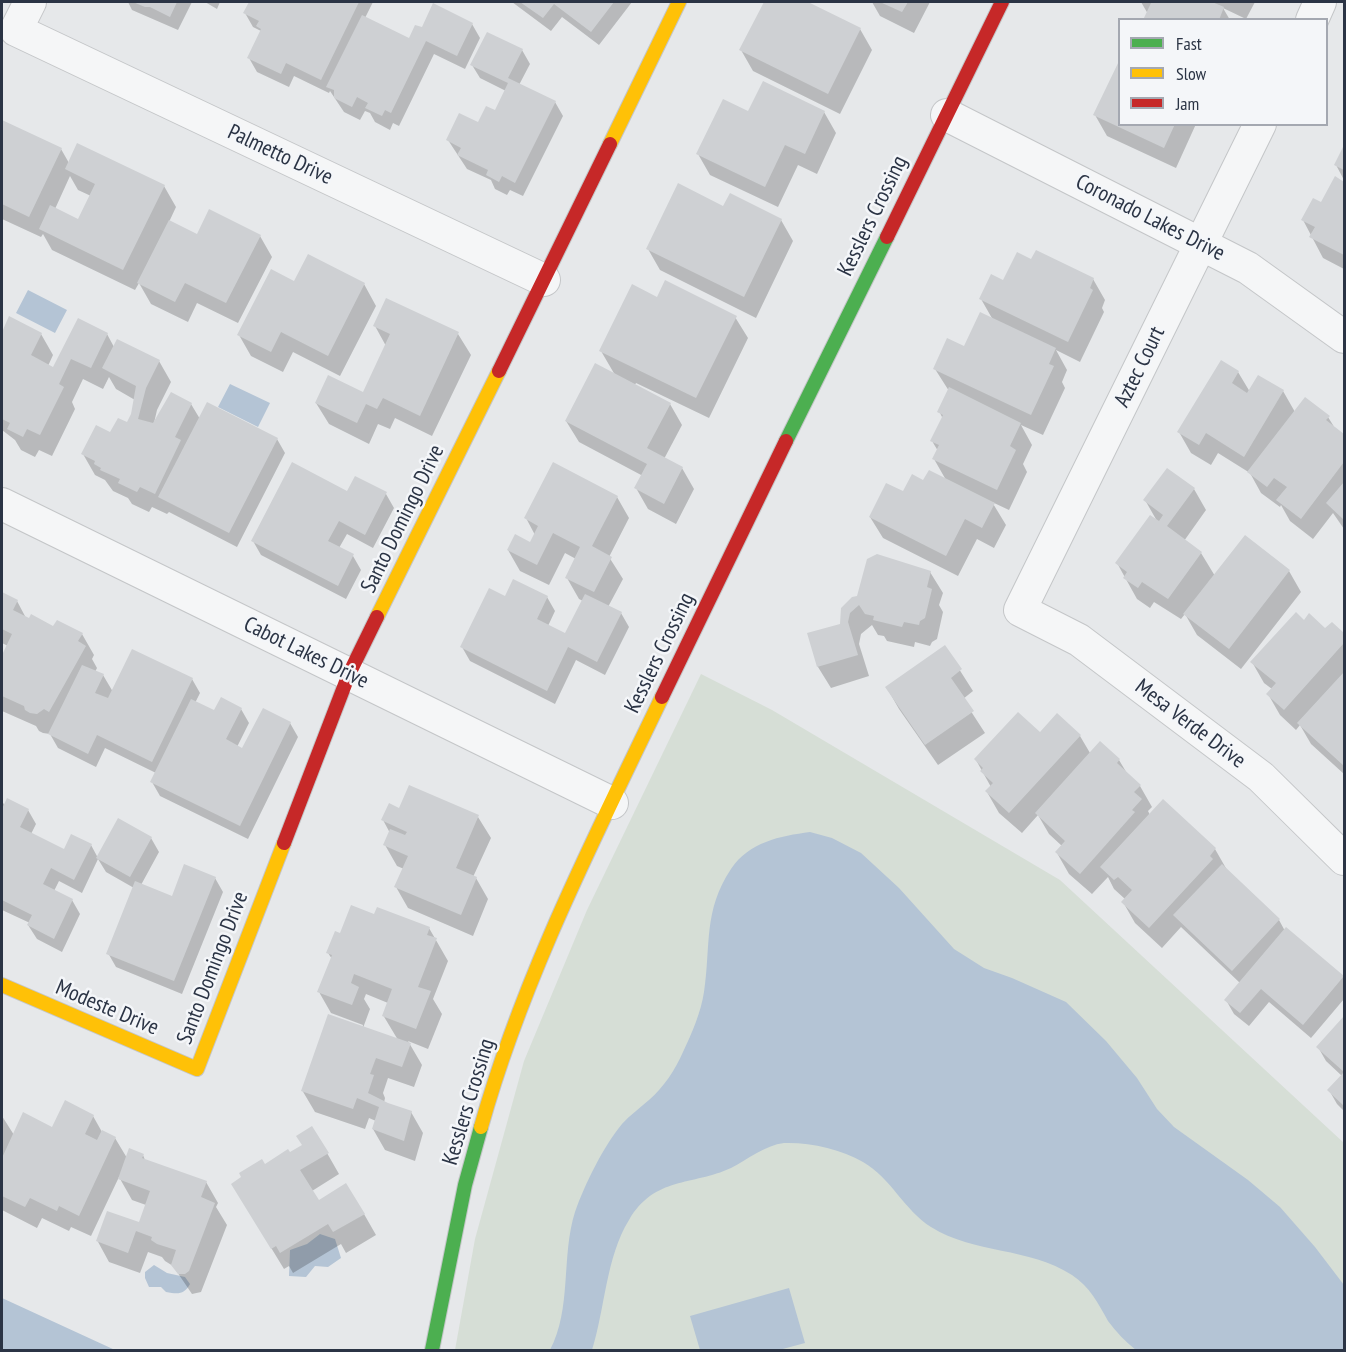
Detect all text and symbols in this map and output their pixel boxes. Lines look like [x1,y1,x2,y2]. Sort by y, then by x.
legend [1118,18,1328,126]
text: Fast [1176,32,1202,55]
text: Slow [1176,62,1206,85]
text: Jam [1176,92,1199,115]
street label: Palmetto Drive [223,119,337,191]
street label: Kesslers Crossing [833,152,913,280]
street label: Coronado Lakes Drive [1071,169,1229,267]
street label: Aztec Court [1109,322,1171,412]
street label: Santo Domingo Drive [356,441,450,597]
street label: Kesslers Crossing [620,589,700,717]
street label: Cabot Lakes Drive [239,611,373,695]
street label: Mesa Verde Drive [1130,674,1250,774]
street label: Santo Domingo Drive [172,888,254,1048]
street label: Modeste Drive [52,975,162,1041]
street label: Kesslers Crossing [437,1036,501,1168]

